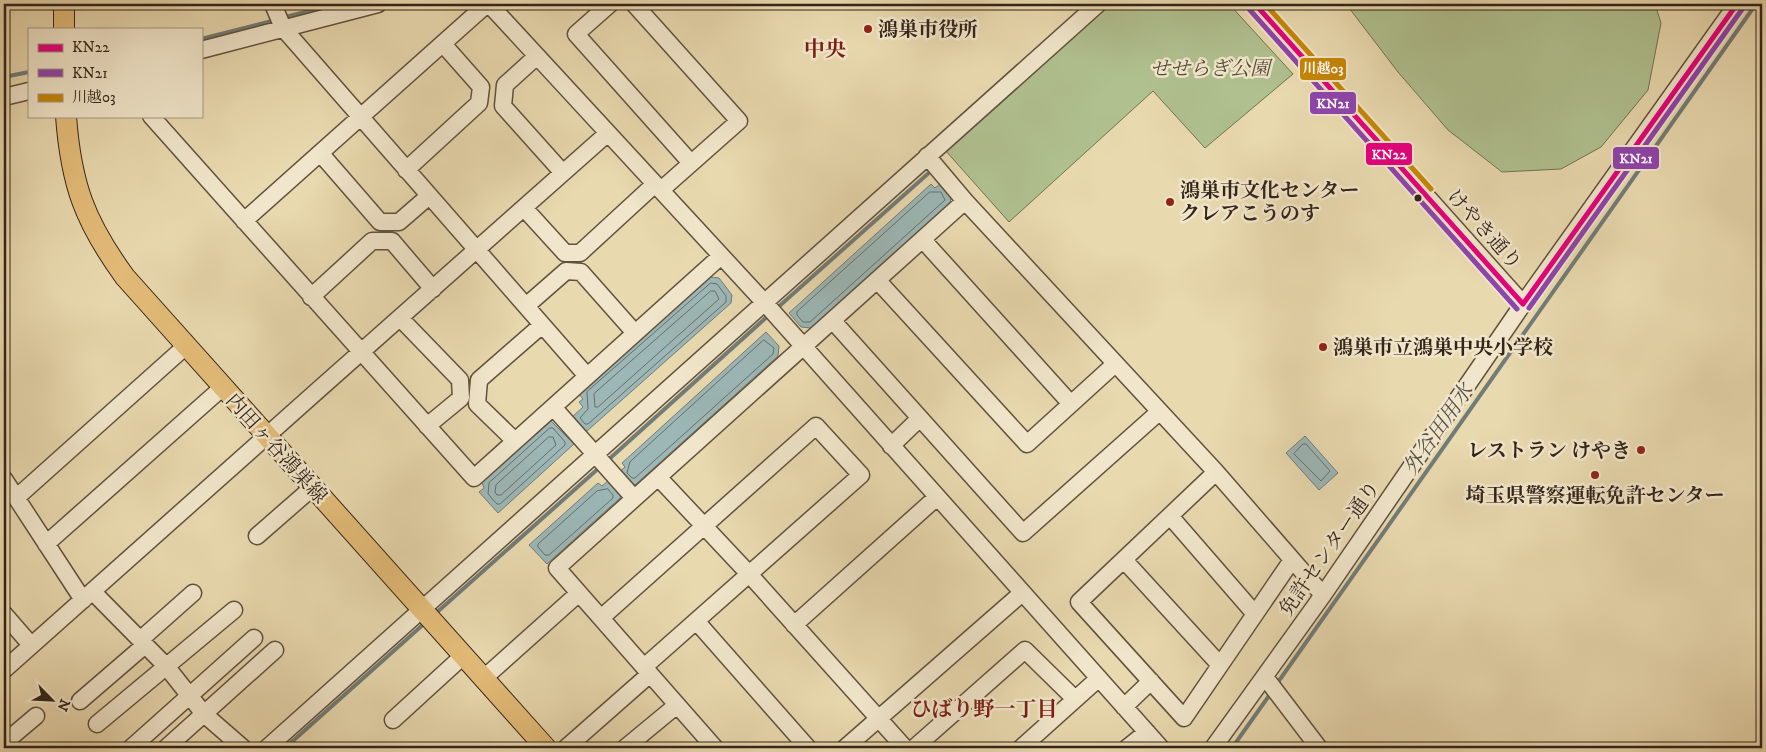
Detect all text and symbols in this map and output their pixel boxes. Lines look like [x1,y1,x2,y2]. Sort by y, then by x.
place label: 鴻巣市役所 [878,18,978,43]
marker: 鴻巣市役所 [862,23,874,35]
legend [28,28,202,118]
district label: 中央 [804,37,846,63]
text: KN22 [72,38,110,57]
park label: せせらぎ公園 [1150,57,1273,82]
line badge: 川越03 [1299,57,1347,81]
text: 川越03 [1303,60,1343,78]
text: KN21 [72,64,108,83]
text: 川越03 [72,88,116,107]
line badge: KN21 [1309,91,1357,115]
text: KN21 [1316,95,1350,113]
line badge: KN22 [1365,142,1413,166]
text: KN22 [1371,146,1408,164]
line badge: KN21 [1612,146,1660,170]
text: KN21 [1619,150,1653,168]
place label: 鴻巣市文化センター クレアこうのす [1180,179,1359,227]
street label: けやき通り [1441,184,1527,276]
unlabelled marker [1413,193,1423,203]
marker: 鴻巣市文化センター クレアこうのす [1164,196,1176,208]
place label: 鴻巣市立鴻巣中央小学校 [1333,336,1553,361]
marker: 鴻巣市立鴻巣中央小学校 [1317,341,1329,353]
water label: 外谷田用水 [1398,377,1481,480]
street label: 内田ヶ谷鴻巣線 [220,389,332,509]
place label: レストラン けやき [1467,439,1631,464]
marker: レストラン けやき [1635,444,1647,456]
marker: 埼玉県警察運転免許センター [1589,469,1601,481]
street label: 免許センター通り [1274,476,1386,621]
place label: 埼玉県警察運転免許センター [1465,484,1725,509]
north arrow [28,674,78,724]
text: N [52,696,74,714]
district label: ひばり野一丁目 [911,697,1058,723]

